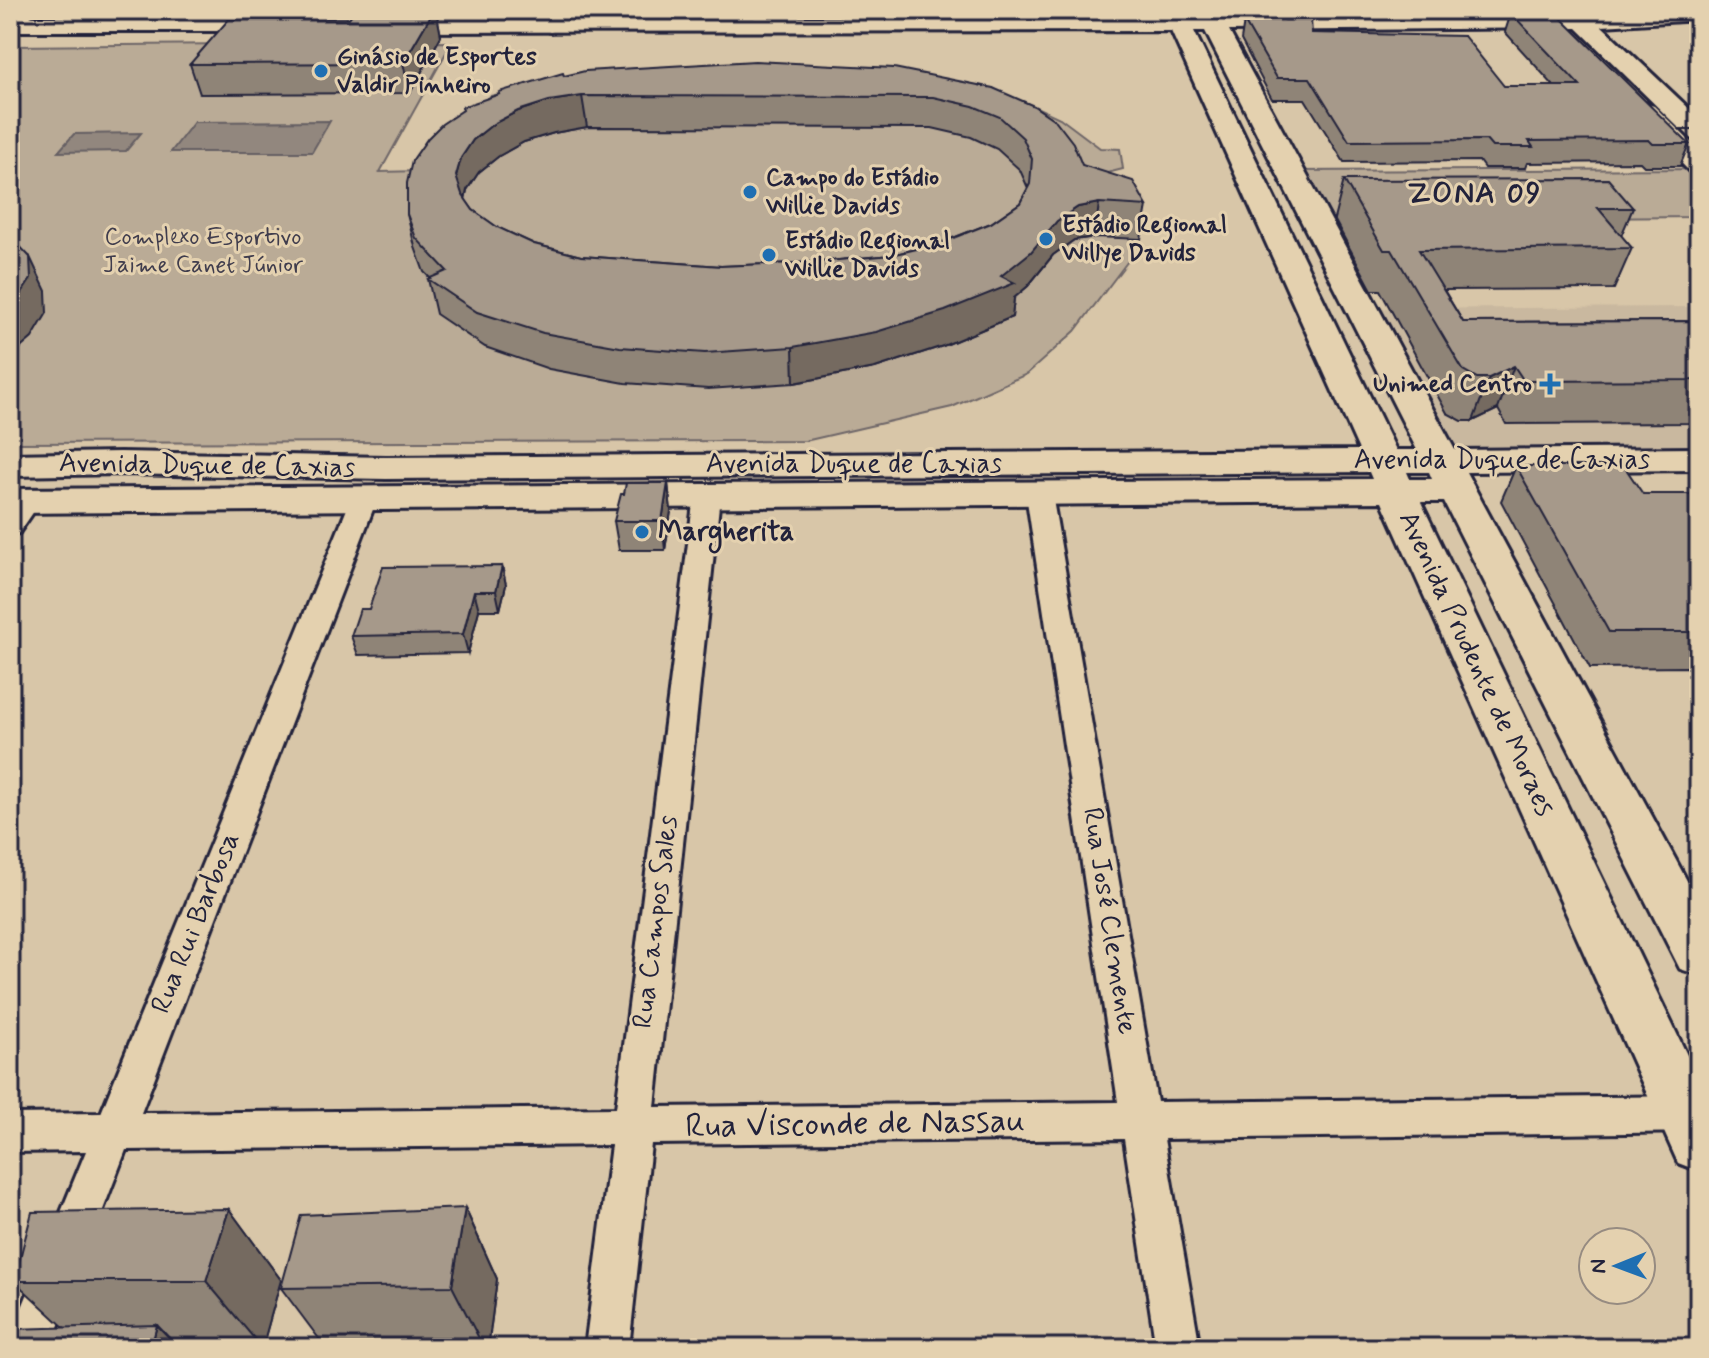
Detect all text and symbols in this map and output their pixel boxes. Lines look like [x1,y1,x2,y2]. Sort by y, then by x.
place label: Ginásio de Esportes Valdir Pinheiro [337,42,537,101]
marker: Ginásio de Esportes Valdir Pinheiro [312,62,330,80]
place label: Campo do Estádio Willie Davids [765,163,939,222]
district label: ZONA 09 [1407,174,1543,213]
marker: Campo do Estádio Willie Davids [741,183,759,201]
place label: Estádio Regional Willye Davids [1061,210,1227,269]
park label: Complexo Esportivo Jaime Canet Júnior [103,222,303,281]
place label: Estádio Regional Willie Davids [784,226,950,285]
marker: Estádio Regional Willye Davids [1037,230,1055,248]
marker: Estádio Regional Willie Davids [760,246,778,264]
place label: Unimed Centro [1373,369,1532,400]
marker: Unimed Centro [1539,373,1561,395]
street label: Avenida Duque de Caxias [1354,442,1650,479]
street label: Avenida Duque de Caxias [58,445,356,487]
street label: Avenida Duque de Caxias [706,446,1002,483]
street label: Avenida Prudente de Moraes [1389,505,1563,823]
place label: Margherita [658,514,794,554]
marker: Margherita [633,523,651,541]
street label: Rua José Clemente [1073,805,1145,1037]
street label: Rua Campos Sales [625,813,687,1031]
street label: Rua Rui Barbosa [143,827,249,1019]
street label: Rua Visconde de Nassau [685,1099,1025,1149]
north arrow [1577,1226,1657,1306]
text: N [1585,1259,1613,1274]

